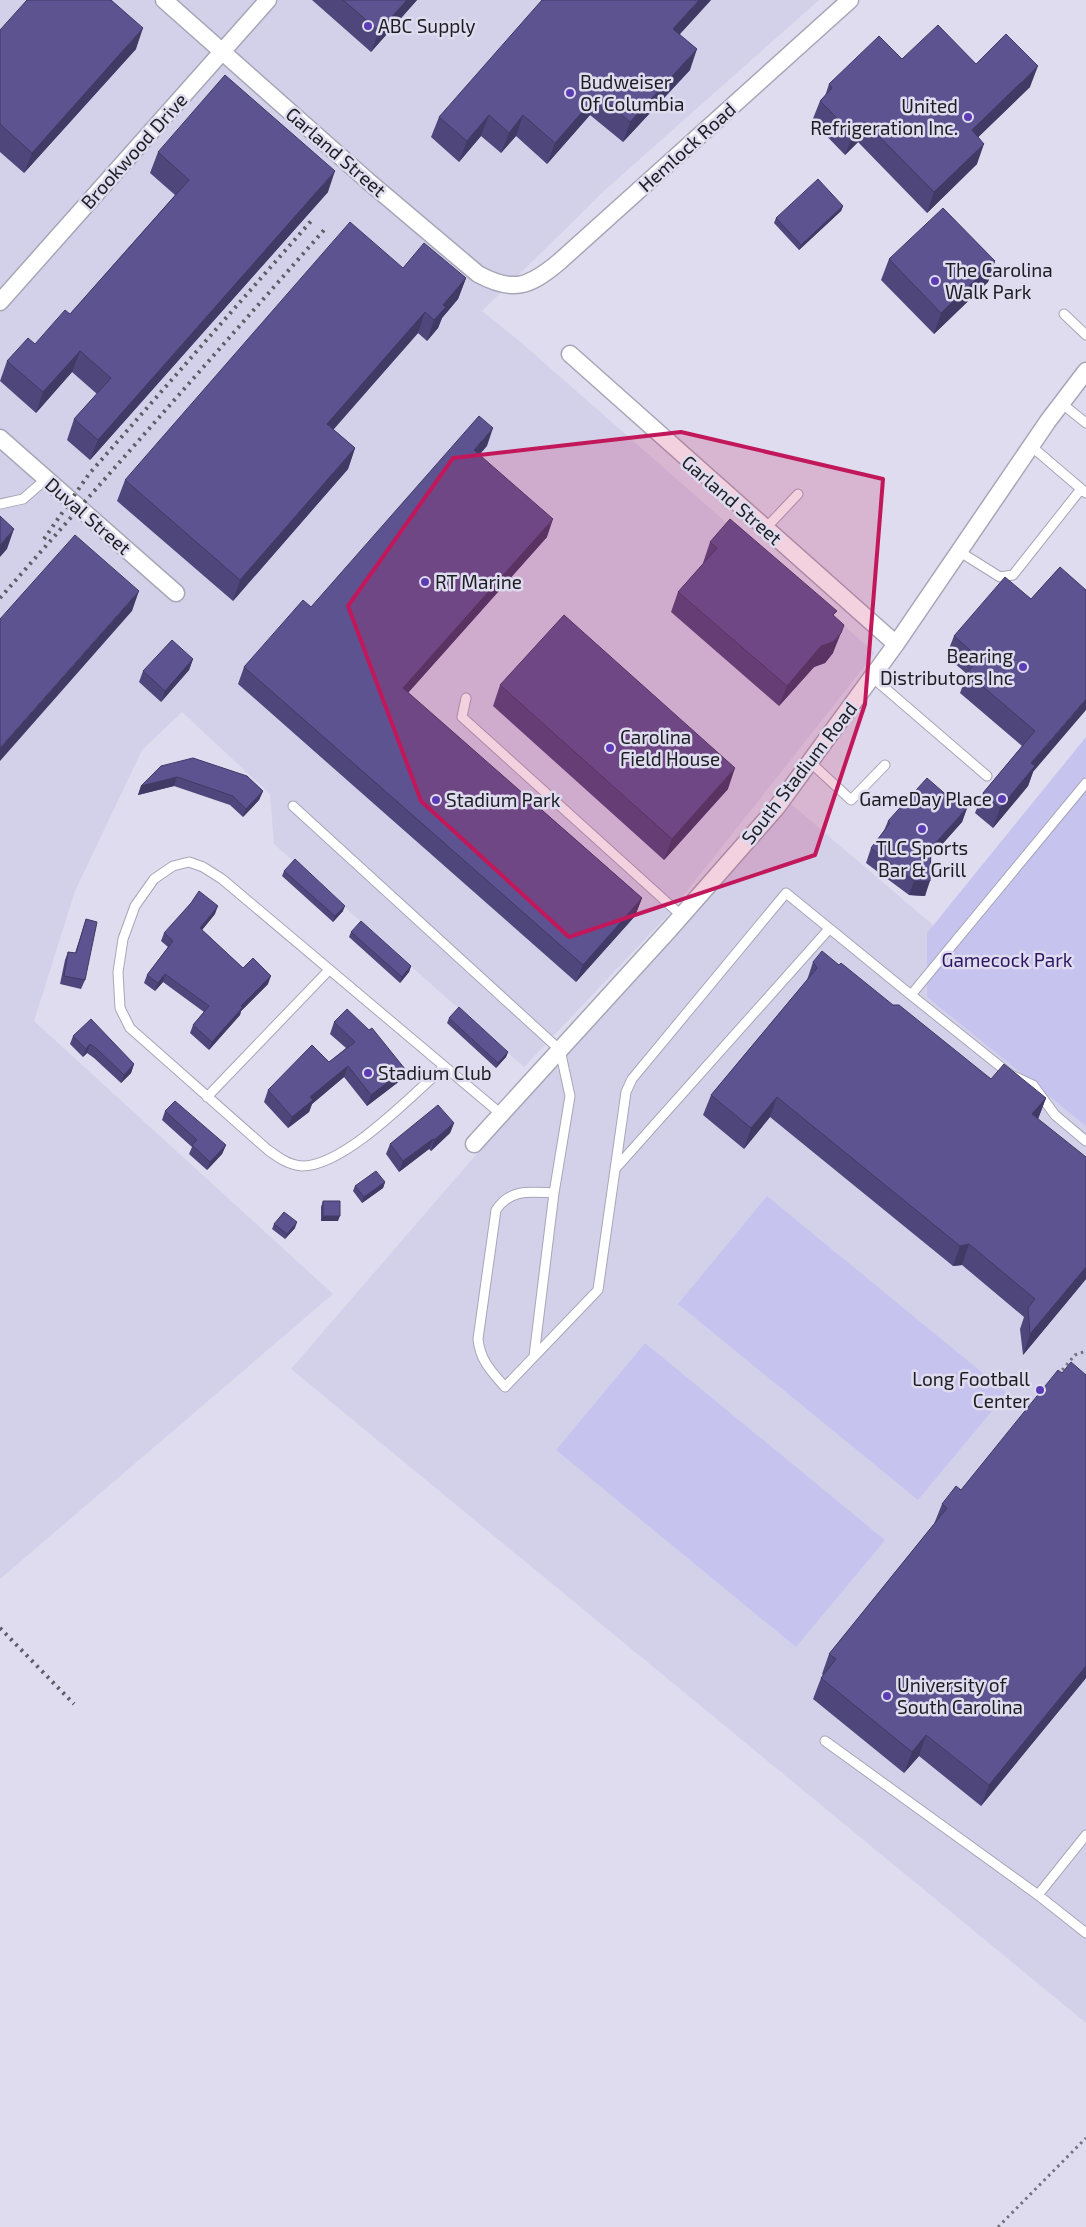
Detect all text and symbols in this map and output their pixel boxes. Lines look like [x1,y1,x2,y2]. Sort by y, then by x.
place label: ABC Supply [378,14,475,37]
marker: ABC Supply [362,20,374,32]
place label: Budweiser Of Columbia [580,70,685,115]
marker: Budweiser Of Columbia [564,87,576,99]
street label: Brookwood Drive [76,88,192,213]
place label: United Refrigeration Inc. [810,94,958,139]
street label: Hemlock Road [633,97,740,196]
street label: Garland Street [282,102,391,201]
marker: United Refrigeration Inc. [962,111,974,123]
place label: The Carolina Walk Park [945,258,1053,303]
marker: The Carolina Walk Park [929,275,941,287]
street label: Garland Street [678,450,787,549]
street label: Duval Street [41,472,136,559]
place label: RT Marine [435,570,522,593]
marker: RT Marine [419,576,431,588]
place label: Bearing Distributors Inc [880,644,1013,689]
marker: Bearing Distributors Inc [1017,661,1029,673]
street label: South Stadium Road [736,697,861,848]
place label: Carolina Field House [620,725,720,770]
marker: Carolina Field House [604,742,616,754]
place label: GameDay Place [859,787,992,810]
place label: Stadium Park [446,788,561,811]
marker: GameDay Place [996,793,1008,805]
marker: Stadium Park [430,794,442,806]
marker: TLC Sports Bar & Grill [916,823,928,835]
place label: TLC Sports Bar & Grill [876,836,968,881]
park label: Gamecock Park [941,948,1073,971]
place label: Stadium Club [378,1061,492,1084]
marker: Stadium Club [362,1067,374,1079]
place label: Long Football Center [912,1367,1030,1412]
marker: Long Football Center [1034,1384,1046,1396]
place label: University of South Carolina [897,1673,1023,1718]
marker: University of South Carolina [881,1690,893,1702]

